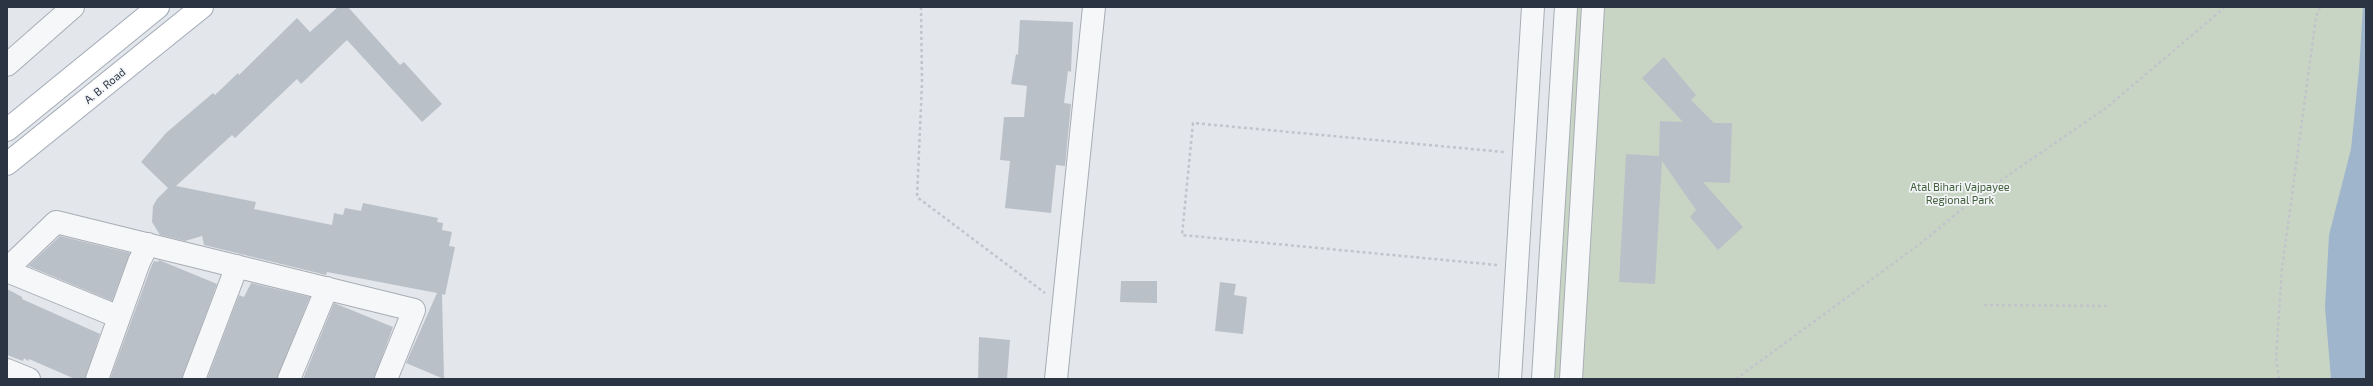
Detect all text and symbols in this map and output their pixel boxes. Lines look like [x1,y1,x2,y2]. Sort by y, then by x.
street label: A. B. Road [82,65,128,107]
park label: Atal Bihari Vajpayee Regional Park [1910,180,2010,206]

